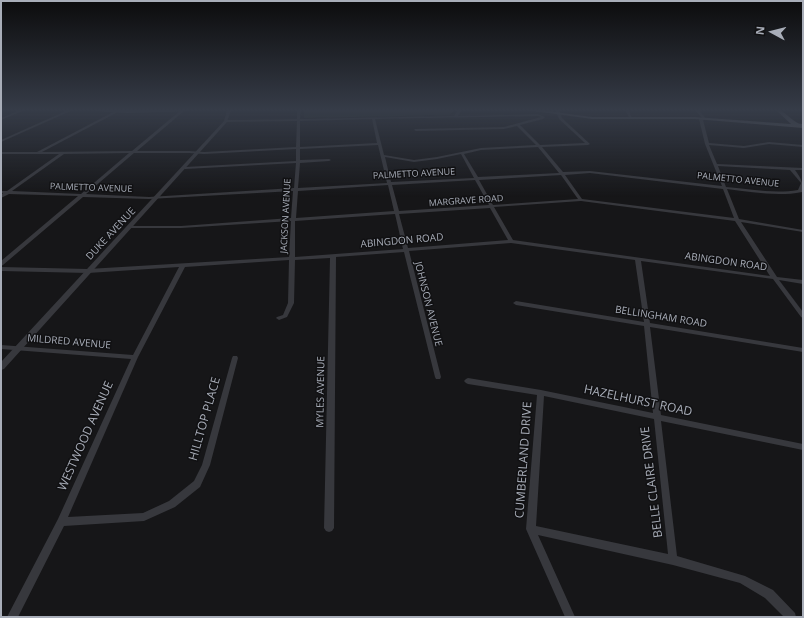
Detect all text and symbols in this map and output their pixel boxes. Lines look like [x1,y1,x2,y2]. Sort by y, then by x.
north arrow [752,12,792,52]
text: N [752,25,768,36]
street label: PALMETTO AVENUE [373,166,455,182]
street label: PALMETTO AVENUE [696,170,780,190]
street label: JACKSON AVENUE [279,178,293,254]
street label: PALMETTO AVENUE [50,181,132,195]
street label: MARGRAVE ROAD [428,193,504,209]
street label: DUKE AVENUE [84,205,138,263]
street label: ABINGDON ROAD [360,231,444,251]
street label: ABINGDON ROAD [684,250,768,274]
street label: JOHNSON AVENUE [412,260,444,348]
street label: BELLINGHAM ROAD [614,304,708,330]
street label: MILDRED AVENUE [27,332,111,352]
street label: MYLES AVENUE [314,356,328,428]
street label: HILLTOP PLACE [186,376,224,462]
street label: WESTWOOD AVENUE [55,379,117,493]
street label: HAZELHURST ROAD [582,382,694,420]
street label: CUMBERLAND DRIVE [513,401,535,519]
street label: BELLE CLAIRE DRIVE [638,426,666,538]

